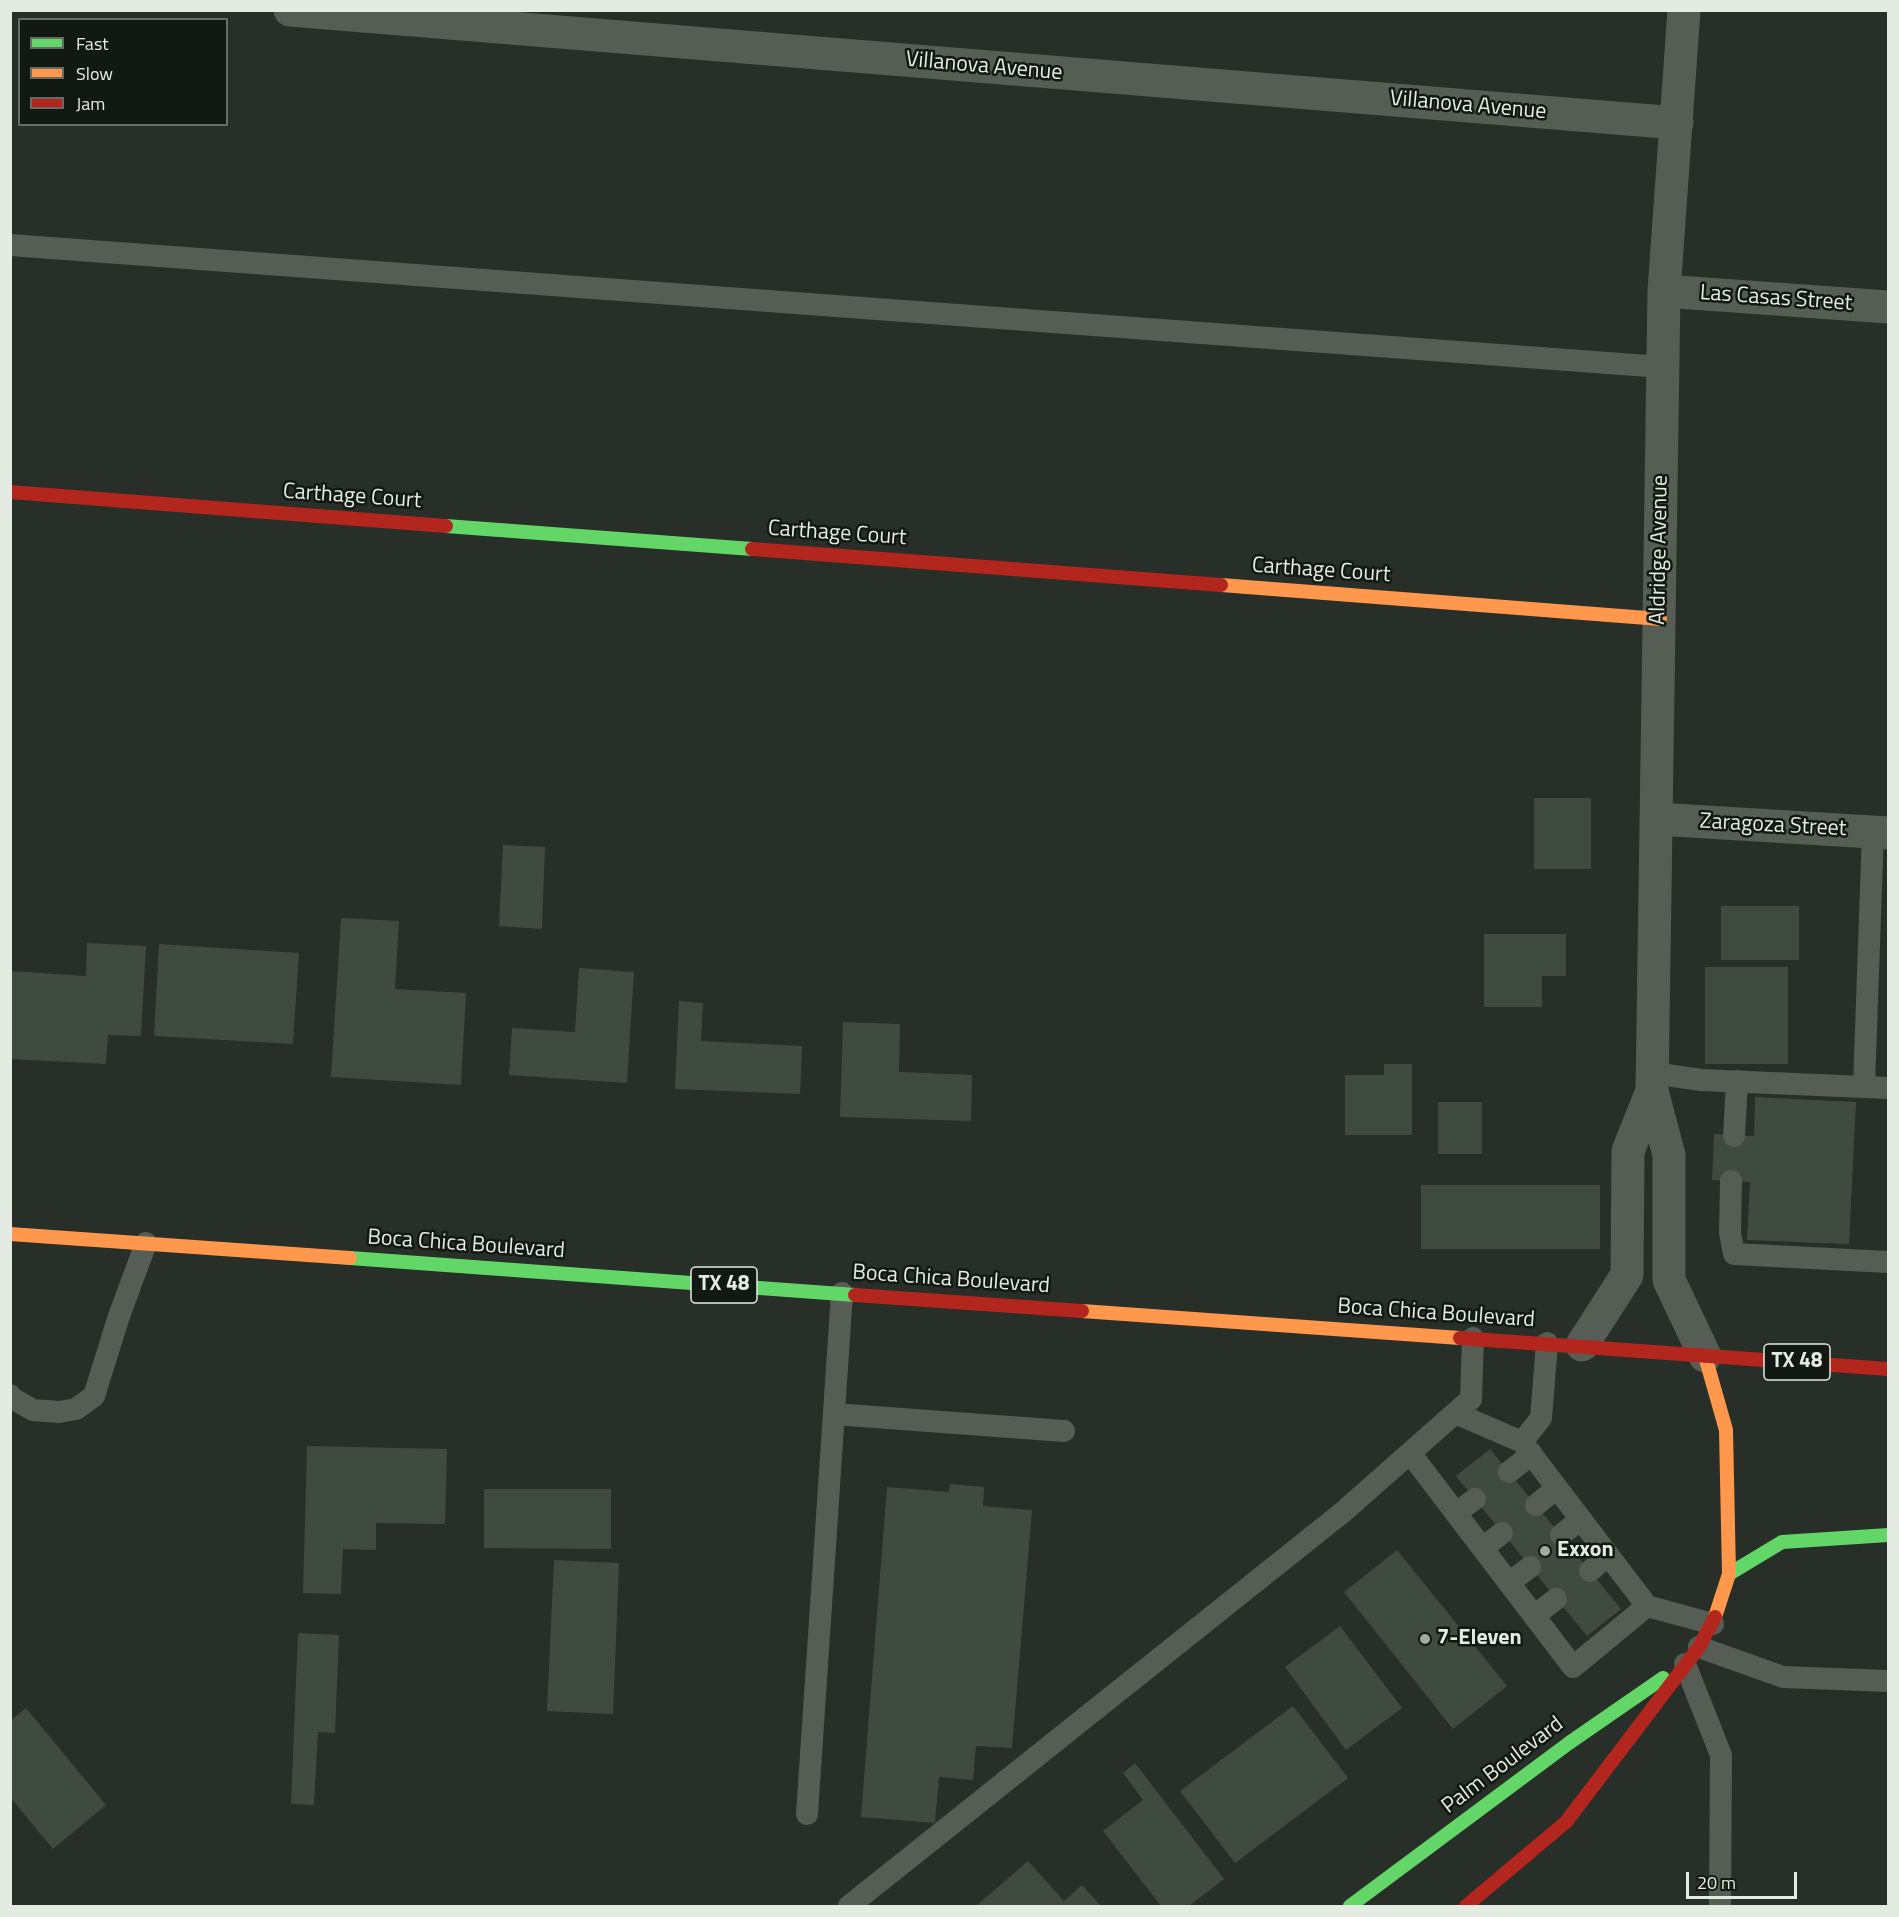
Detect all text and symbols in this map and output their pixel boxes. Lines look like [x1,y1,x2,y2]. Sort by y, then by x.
legend [18,18,228,126]
text: Fast [76,30,109,57]
street label: Villanova Avenue [905,47,1063,87]
text: Slow [76,60,113,87]
street label: Villanova Avenue [1389,86,1547,126]
text: Jam [76,90,105,117]
street label: Las Casas Street [1699,281,1853,317]
street label: Aldridge Avenue [1645,475,1675,625]
street label: Carthage Court [282,479,422,515]
street label: Carthage Court [767,516,907,552]
street label: Carthage Court [1251,553,1391,589]
street label: Zaragoza Street [1699,809,1847,843]
street label: Boca Chica Boulevard [366,1225,566,1265]
street label: Boca Chica Boulevard [851,1260,1051,1300]
road number: TX 48 [691,1267,757,1303]
street label: Boca Chica Boulevard [1336,1294,1536,1334]
road number: TX 48 [1764,1344,1830,1380]
place label: Exxon [1557,1538,1614,1564]
marker: Exxon [1538,1544,1552,1558]
place label: 7-Eleven [1437,1626,1522,1652]
marker: 7-Eleven [1418,1632,1432,1646]
street label: Palm Boulevard [1437,1712,1569,1820]
scale bar [1689,1860,1800,1898]
text: 20 m [1697,1869,1736,1896]

